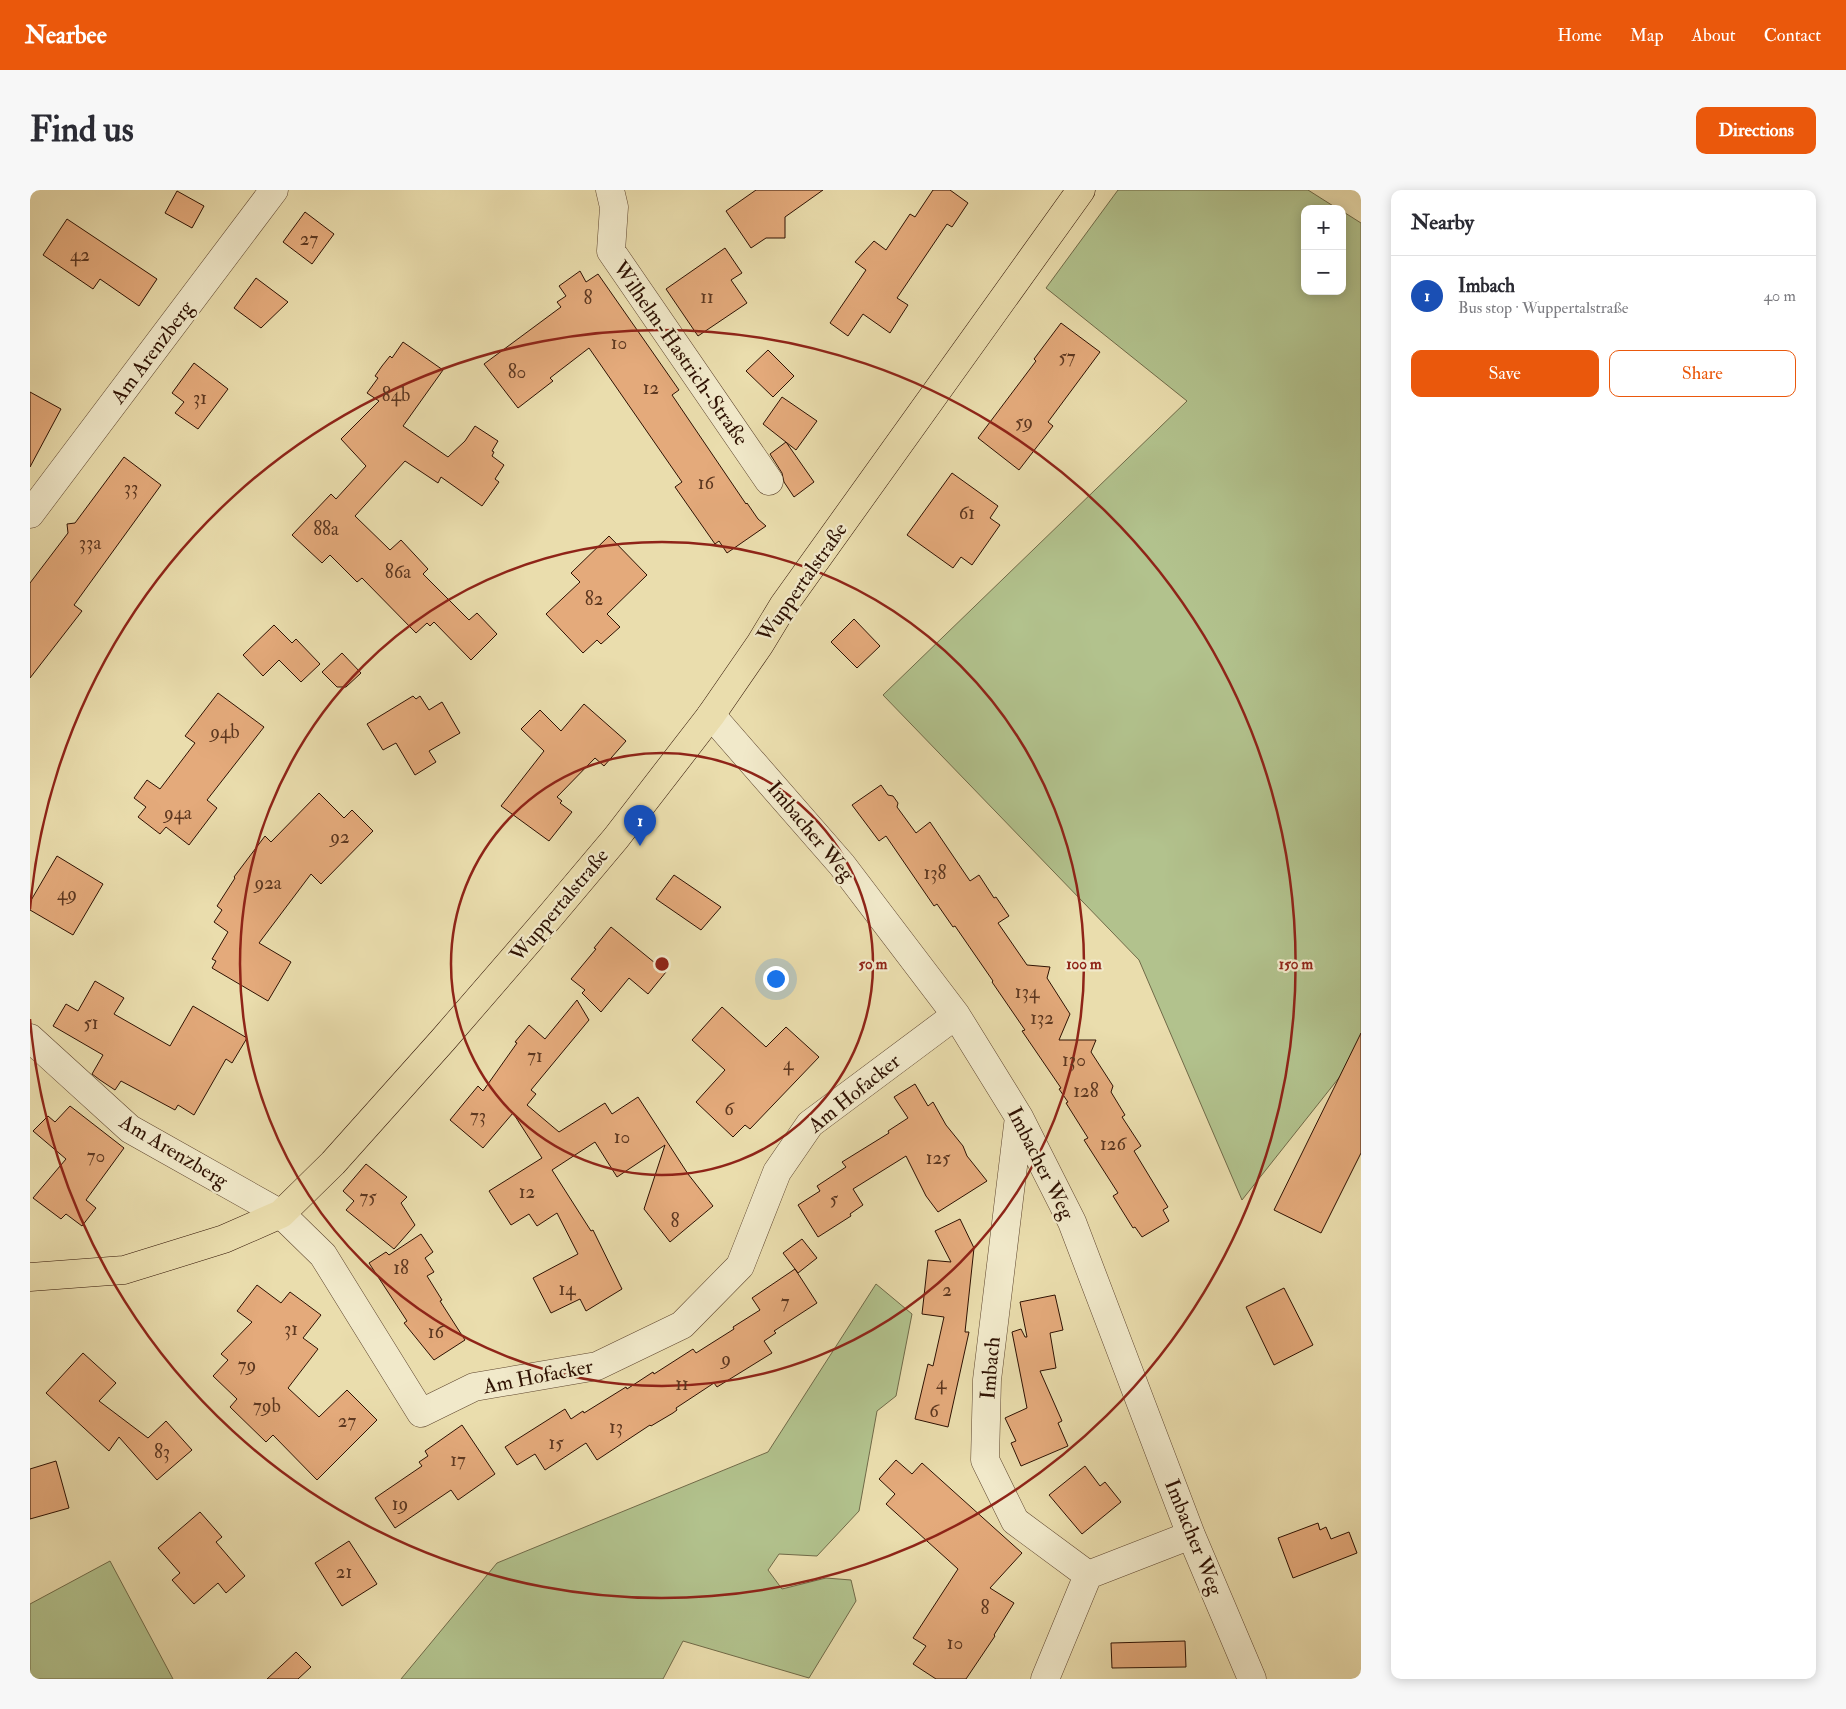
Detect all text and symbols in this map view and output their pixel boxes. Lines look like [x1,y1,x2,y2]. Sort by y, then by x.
text: Nearbee [25,20,107,51]
text: Home [1557,24,1602,47]
text: Map [1630,24,1664,47]
text: About [1692,24,1736,47]
text: Contact [1764,24,1821,47]
button: Directions [1696,107,1816,154]
text: Find us [30,108,134,152]
map controls [1301,205,1346,295]
button: + [1301,205,1346,250]
text: Nearby [1411,209,1474,236]
house number: 27 [300,227,318,251]
house number: 42 [70,243,90,267]
button: − [1301,250,1346,295]
street label: Wilhelm-Hastrich-Straße [606,255,755,451]
text: Imbach [1458,274,1515,298]
house number: 11 [700,285,714,309]
house number: 8 [584,286,593,310]
text: 1 [1424,286,1430,306]
text: 40 m [1763,286,1796,306]
street label: Am Arenzberg [104,295,200,410]
text: Bus stop · Wuppertalstraße [1458,298,1629,318]
house number: 10 [611,331,627,355]
house number: 57 [1058,345,1076,369]
button: Save [1411,350,1599,397]
button: Share [1609,350,1796,397]
house number: 80 [508,360,526,384]
house number: 12 [643,376,659,400]
house number: 84b [382,383,410,407]
house number: 31 [193,386,207,410]
house number: 59 [1015,410,1033,434]
house number: 16 [698,471,716,495]
house number: 33 [124,476,138,500]
house number: 61 [959,501,975,525]
house number: 88a [313,517,339,541]
street label: Wuppertalstraße [751,517,854,648]
house number: 33a [79,531,101,555]
house number: 86a [385,560,411,584]
house number: 82 [585,587,603,611]
house number: 94b [208,720,240,744]
street label: Imbacher Weg [761,776,861,888]
house number: 94a [162,801,192,825]
pin: 1 [624,805,656,846]
house number: 92 [328,825,350,849]
street label: Wuppertalstraße [503,843,615,968]
house number: 138 [924,861,947,885]
house number: 92a [252,871,282,895]
house number: 49 [57,882,77,906]
centre of rings [653,955,671,973]
text: 50 m [859,955,888,974]
text: 100 m [1066,955,1102,974]
text: 150 m [1279,955,1313,974]
your location [763,966,789,992]
house number: 134 [1015,980,1040,1004]
house number: 132 [1030,1006,1054,1030]
house number: 51 [83,1011,99,1035]
house number: 71 [527,1044,543,1068]
street label: Am Hofacker [802,1048,906,1140]
house number: 130 [1062,1048,1086,1072]
house number: 4 [783,1052,794,1076]
house number: 128 [1073,1079,1099,1103]
house number: 6 [724,1097,735,1121]
street label: Imbacher Weg [1001,1102,1081,1225]
house number: 73 [470,1104,486,1128]
street label: Am Arenzberg [114,1108,234,1195]
house number: 10 [614,1125,630,1149]
house number: 126 [1100,1132,1127,1156]
house number: 70 [87,1144,105,1168]
house number: 125 [926,1146,951,1170]
house number: 12 [519,1180,535,1204]
house number: 75 [359,1185,377,1209]
house number: 5 [830,1187,839,1211]
house number: 8 [671,1209,680,1233]
house number: 18 [393,1256,409,1280]
house number: 14 [558,1277,576,1301]
house number: 2 [942,1278,952,1302]
house number: 7 [781,1290,790,1314]
house number: 31 [284,1317,298,1341]
house number: 16 [428,1320,446,1344]
street label: Imbach [974,1335,1007,1401]
house number: 9 [719,1347,731,1371]
house number: 79 [238,1353,256,1377]
street label: Am Hofacker [480,1353,595,1401]
house number: 4 [936,1371,947,1395]
house number: 11 [675,1372,689,1396]
house number: 79b [253,1394,281,1418]
house number: 6 [929,1399,940,1423]
house number: 27 [338,1409,356,1433]
house number: 13 [609,1415,623,1439]
house number: 15 [548,1431,564,1455]
house number: 83 [154,1440,170,1464]
house number: 17 [450,1448,466,1472]
street label: Imbacher Weg [1158,1475,1229,1600]
house number: 19 [392,1492,408,1516]
house number: 21 [336,1560,352,1584]
house number: 8 [981,1596,990,1620]
house number: 10 [947,1631,963,1655]

